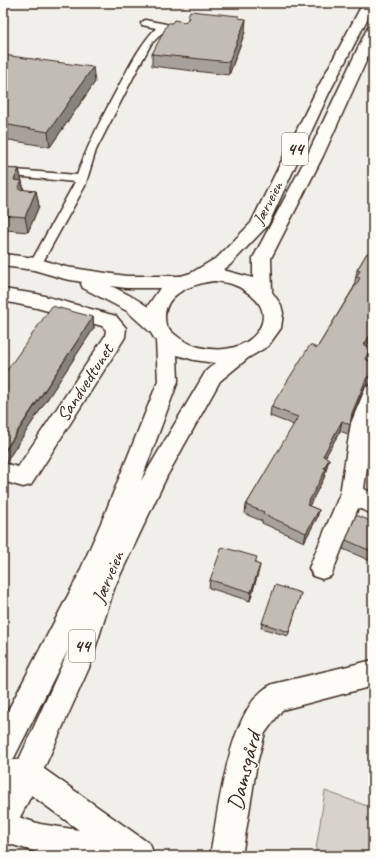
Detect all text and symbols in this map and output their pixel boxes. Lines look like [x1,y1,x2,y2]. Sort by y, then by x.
road number: 44 [282,133,308,165]
street label: Jærveien [248,177,288,229]
street label: Sandvedtunet [51,338,120,426]
street label: Jærveien [86,546,130,608]
road number: 44 [69,630,95,662]
street label: Damsgård [220,725,269,813]

